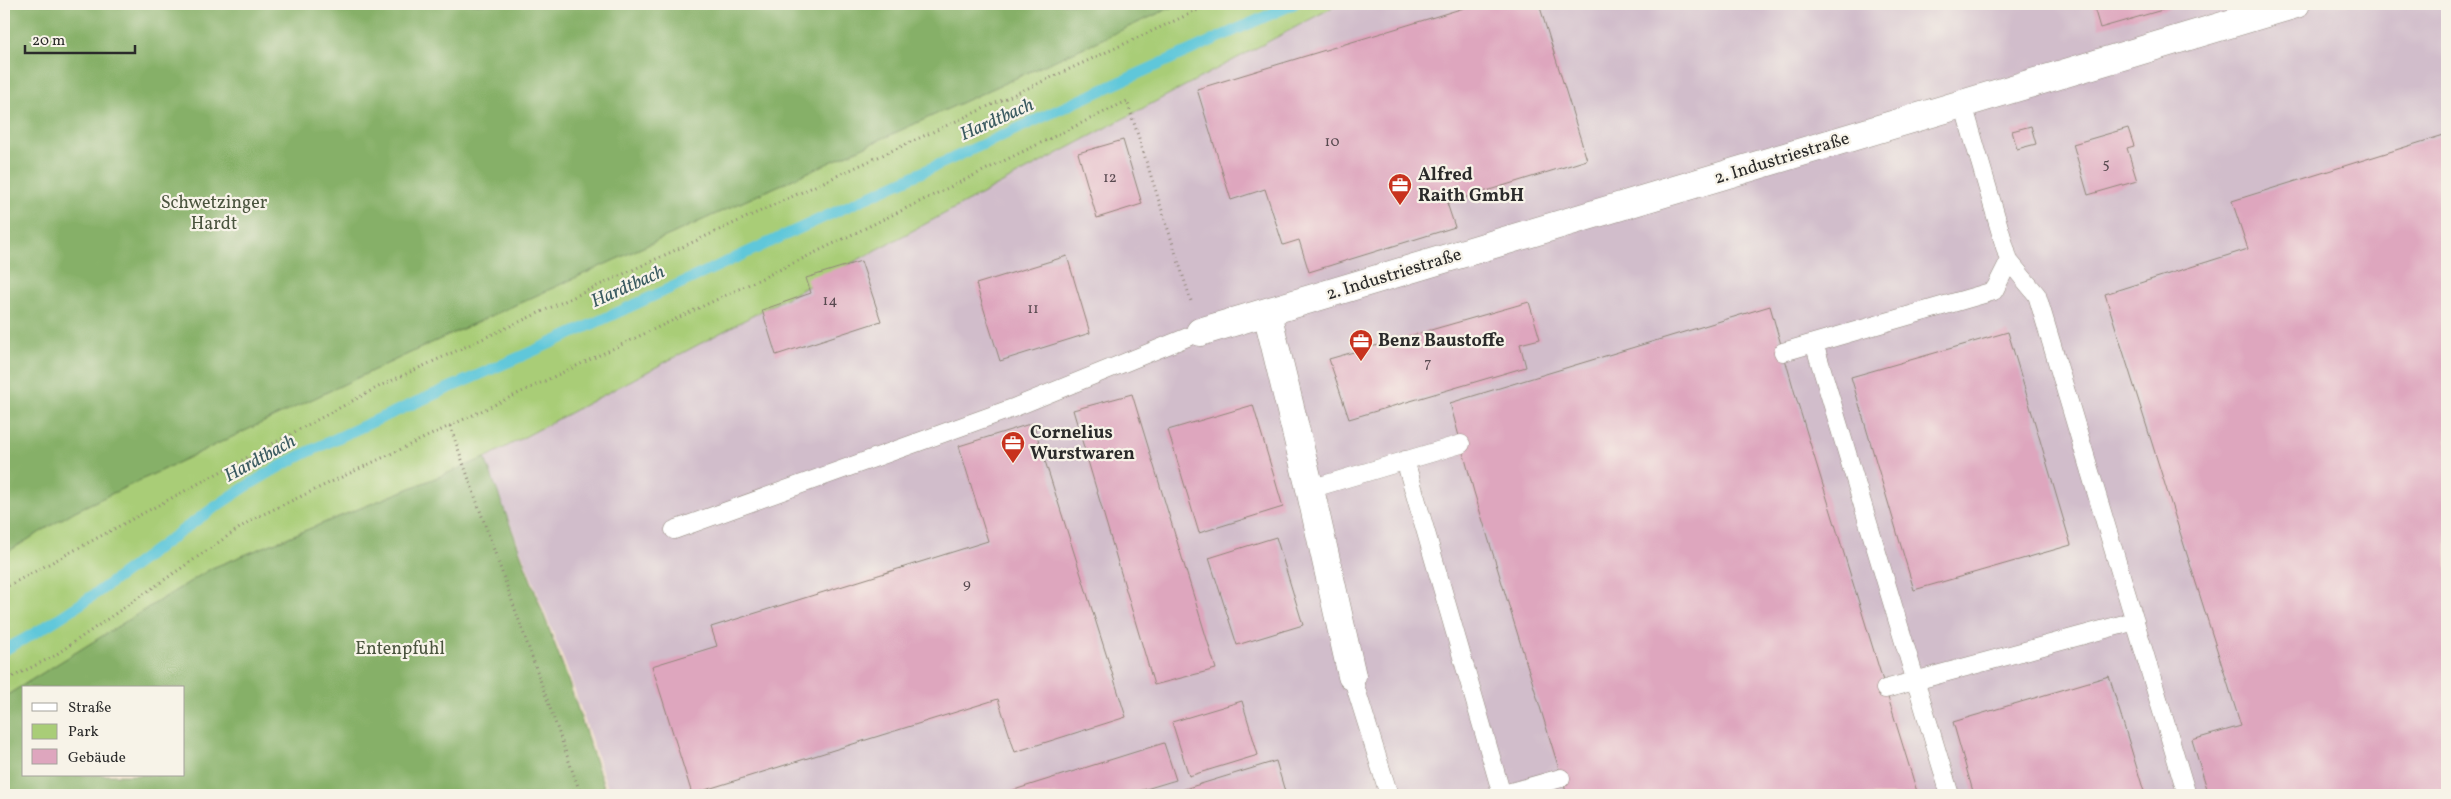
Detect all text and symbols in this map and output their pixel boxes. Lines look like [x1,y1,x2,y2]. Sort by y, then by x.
scale bar [25,22,135,54]
text: 20 m [32,31,65,52]
water label: Hardtbach [956,92,1038,148]
street label: 2. Industriestraße [1711,127,1853,191]
house number: 10 [1325,132,1339,153]
house number: 5 [2102,154,2110,175]
place label: Alfred Raith GmbH [1418,163,1524,209]
house number: 12 [1103,168,1117,189]
office icon: Alfred Raith GmbH [1387,172,1413,206]
park label: Schwetzinger Hardt [161,191,268,237]
street label: 2. Industriestraße [1323,243,1465,307]
water label: Hardtbach [587,259,669,315]
house number: 14 [823,291,837,312]
house number: 11 [1027,299,1039,320]
office icon: Benz Baustoffe [1348,328,1374,362]
place label: Benz Baustoffe [1378,329,1504,354]
house number: 7 [1424,353,1432,374]
place label: Cornelius Wurstwaren [1030,421,1135,467]
water label: Hardtbach [219,429,301,489]
office icon: Cornelius Wurstwaren [1000,430,1026,464]
house number: 9 [963,574,971,595]
park label: Entenpfuhl [355,637,445,662]
legend [22,686,185,776]
text: Straße [68,698,111,719]
text: Park [68,722,99,743]
text: Gebäude [68,748,126,769]

